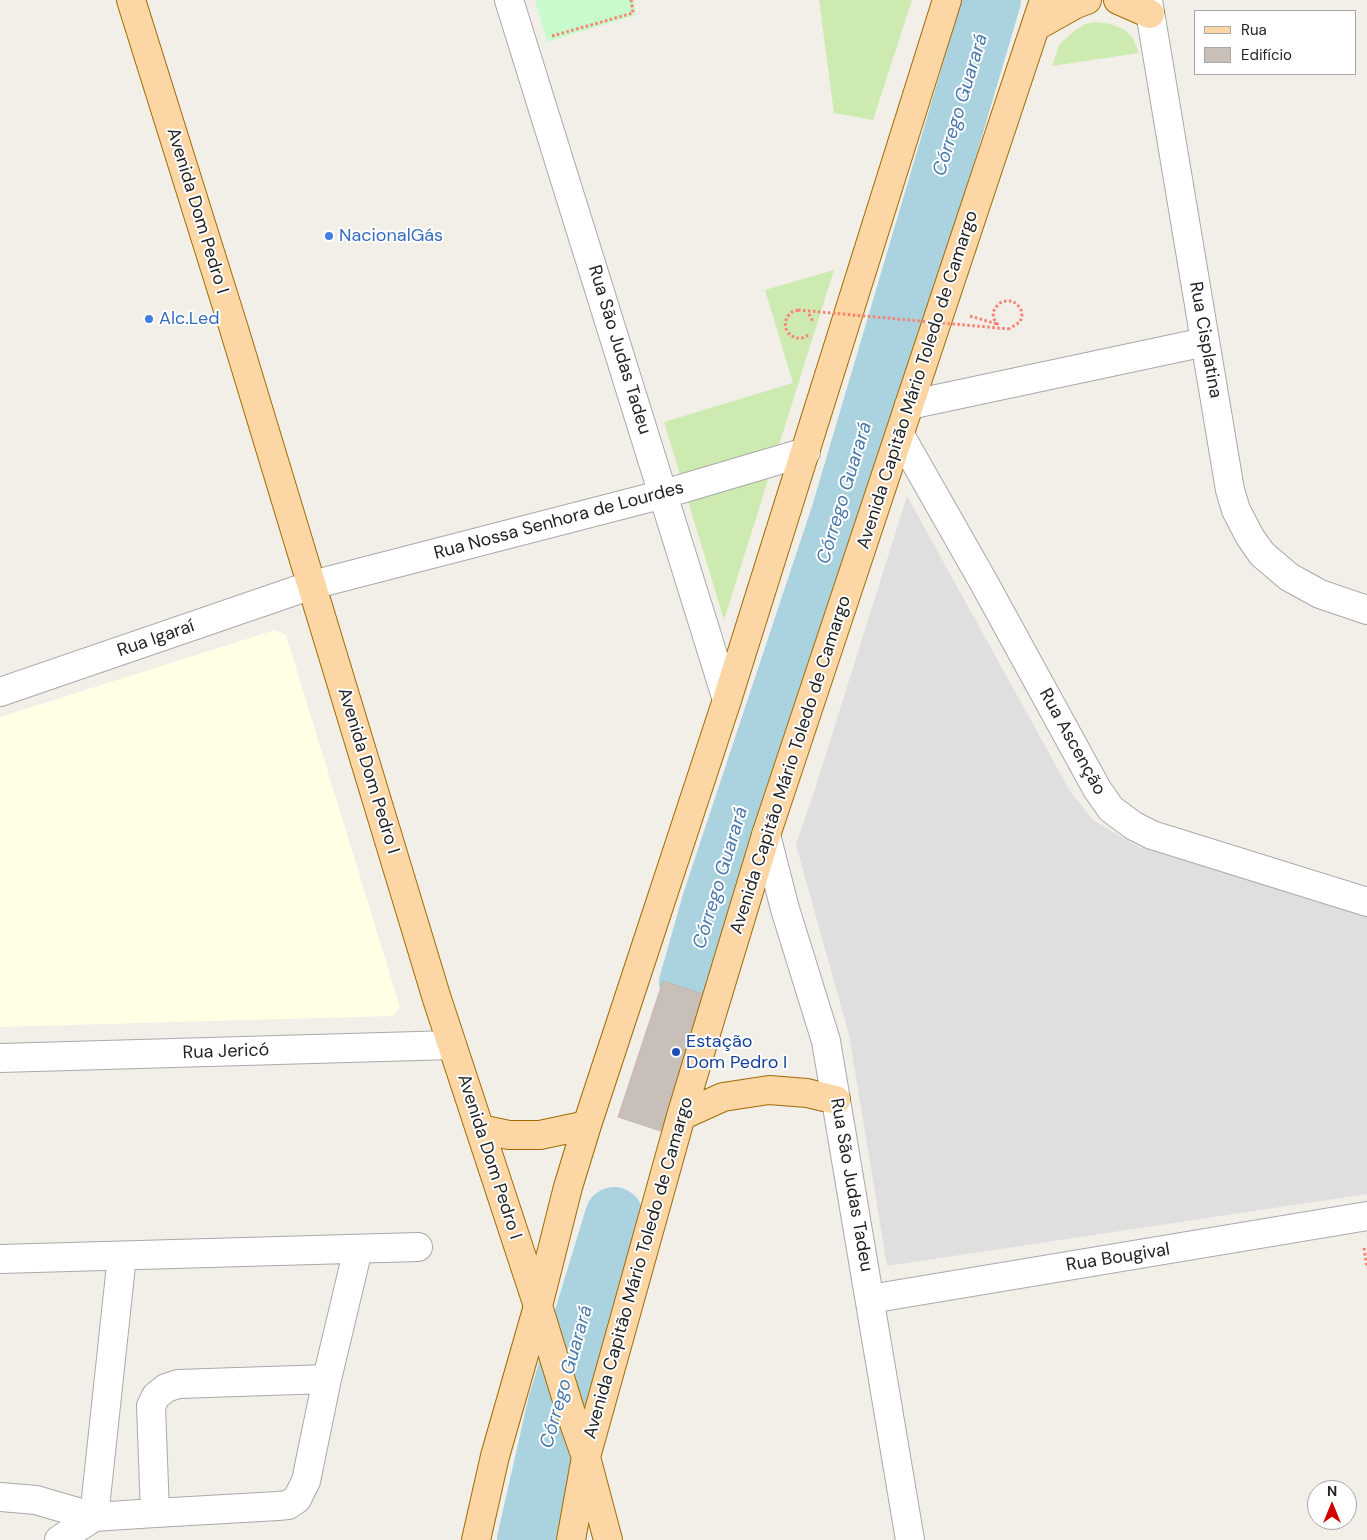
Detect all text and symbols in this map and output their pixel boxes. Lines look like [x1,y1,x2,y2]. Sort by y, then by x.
legend [1194,10,1357,75]
text: Rua [1241,20,1267,40]
water label: Córrego Guarará [929,31,993,179]
text: Edifício [1241,45,1292,65]
street label: Avenida Dom Pedro I [162,126,232,296]
street label: Avenida Capitão Mário Toledo de Camargo [853,208,983,552]
place label: NacionalGás [339,225,443,247]
marker: NacionalGás [323,230,335,242]
street label: Rua São Judas Tadeu [583,263,655,437]
street label: Rua Cisplatina [1184,280,1226,400]
place label: Alc.Led [159,308,219,330]
marker: Alc.Led [143,313,155,325]
water label: Córrego Guarará [813,419,877,567]
street label: Rua Nossa Senhora de Lourdes [432,477,686,565]
street label: Avenida Capitão Mário Toledo de Camargo [726,593,856,937]
street label: Rua Igaraí [115,616,197,662]
street label: Rua Ascenção [1034,685,1110,799]
street label: Avenida Dom Pedro I [333,686,403,856]
water label: Córrego Guarará [689,804,753,952]
place label: Estação Dom Pedro I [686,1031,787,1074]
street label: Rua Jericó [182,1040,270,1064]
marker: Estação Dom Pedro I [670,1046,682,1058]
street label: Avenida Dom Pedro I [452,1072,526,1242]
street label: Avenida Capitão Mário Toledo de Camargo [580,1095,698,1441]
street label: Rua São Judas Tadeu [825,1097,877,1273]
street label: Rua Bougival [1065,1239,1171,1277]
water label: Córrego Guarará [536,1303,598,1451]
north arrow [1307,1480,1357,1530]
text: N [1327,1482,1337,1500]

